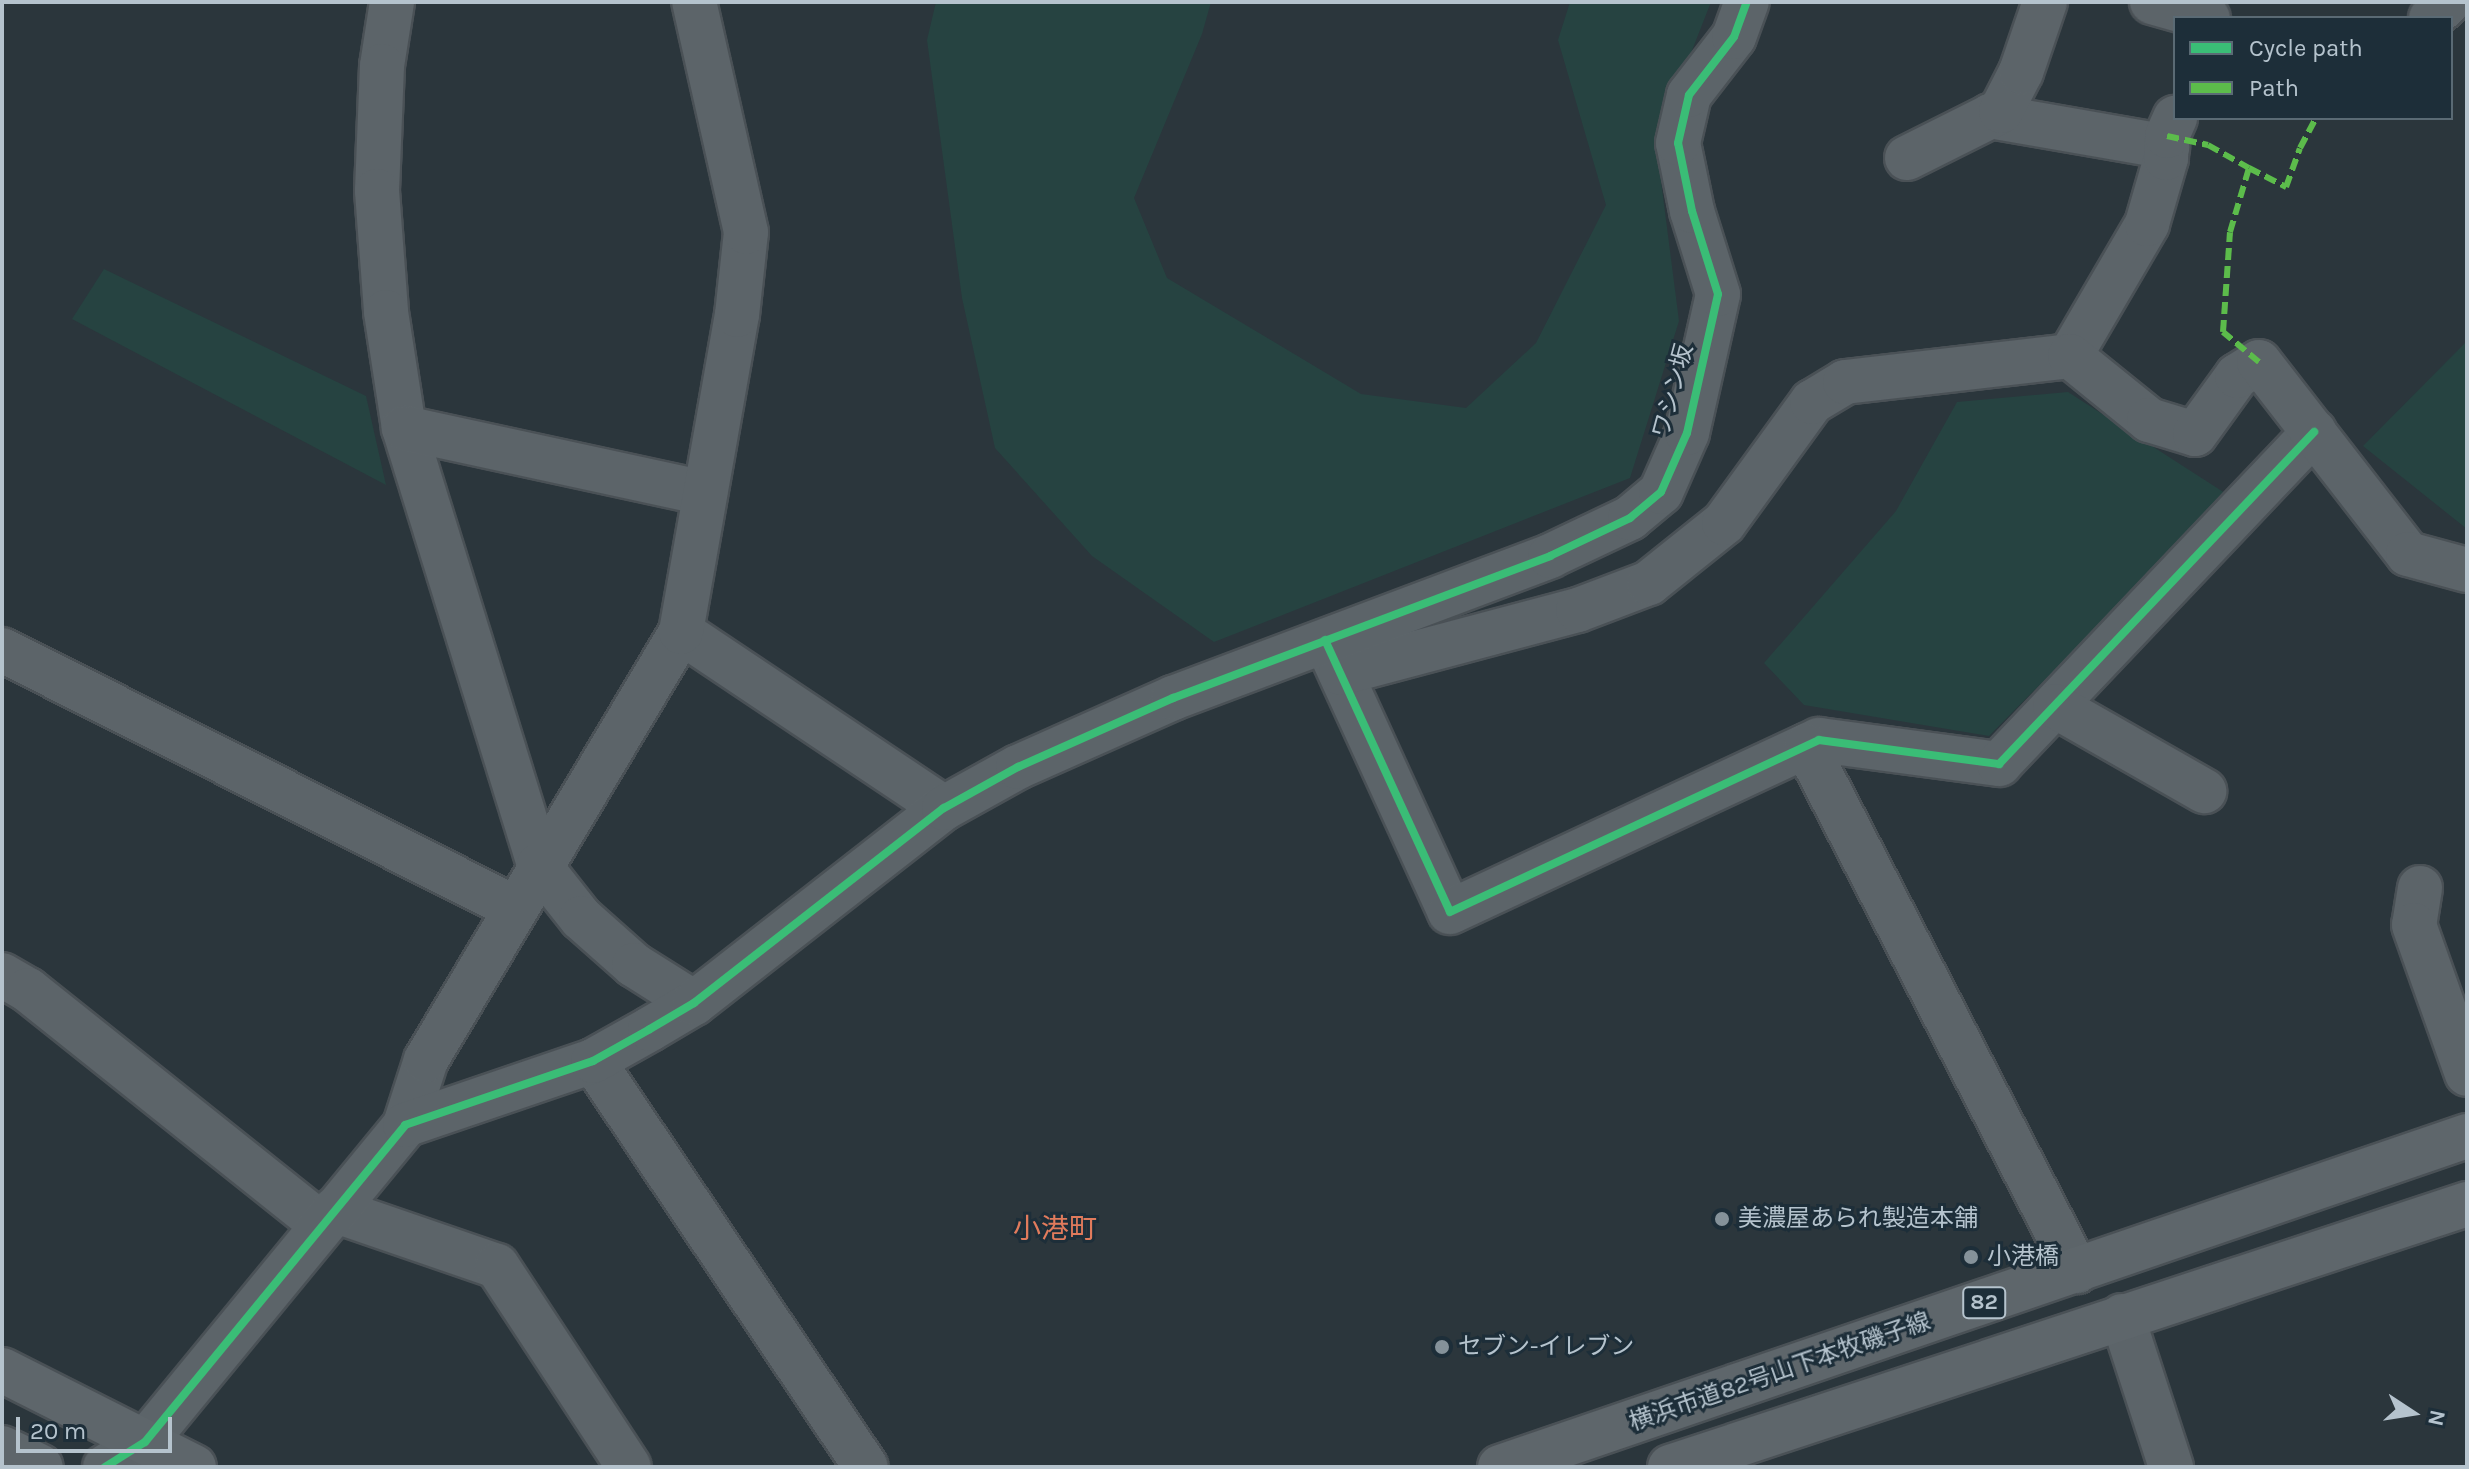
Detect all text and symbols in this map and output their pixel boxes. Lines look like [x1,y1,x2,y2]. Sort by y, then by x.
legend [2173,16,2453,120]
text: Cycle path [2249,34,2363,62]
text: Path [2249,74,2299,102]
street label: ワシン坂 [1647,341,1699,441]
place label: 美濃屋あられ製造本舗 [1738,1205,1978,1233]
marker: 美濃屋あられ製造本舗 [1713,1210,1731,1228]
district label: 小港町 [1013,1212,1097,1246]
place label: 小港橋 [1987,1243,2059,1271]
marker: 小港橋 [1962,1248,1980,1266]
road number: 82 [1962,1285,2006,1321]
street label: 横浜市道82号山下本牧磯子線 [1626,1307,1934,1437]
place label: セブン-イレブン [1458,1333,1634,1361]
marker: セブン-イレブン [1433,1338,1451,1356]
north arrow [2373,1373,2453,1453]
scale bar [20,1401,176,1451]
text: N [2422,1408,2451,1428]
text: 20 m [30,1417,86,1445]

